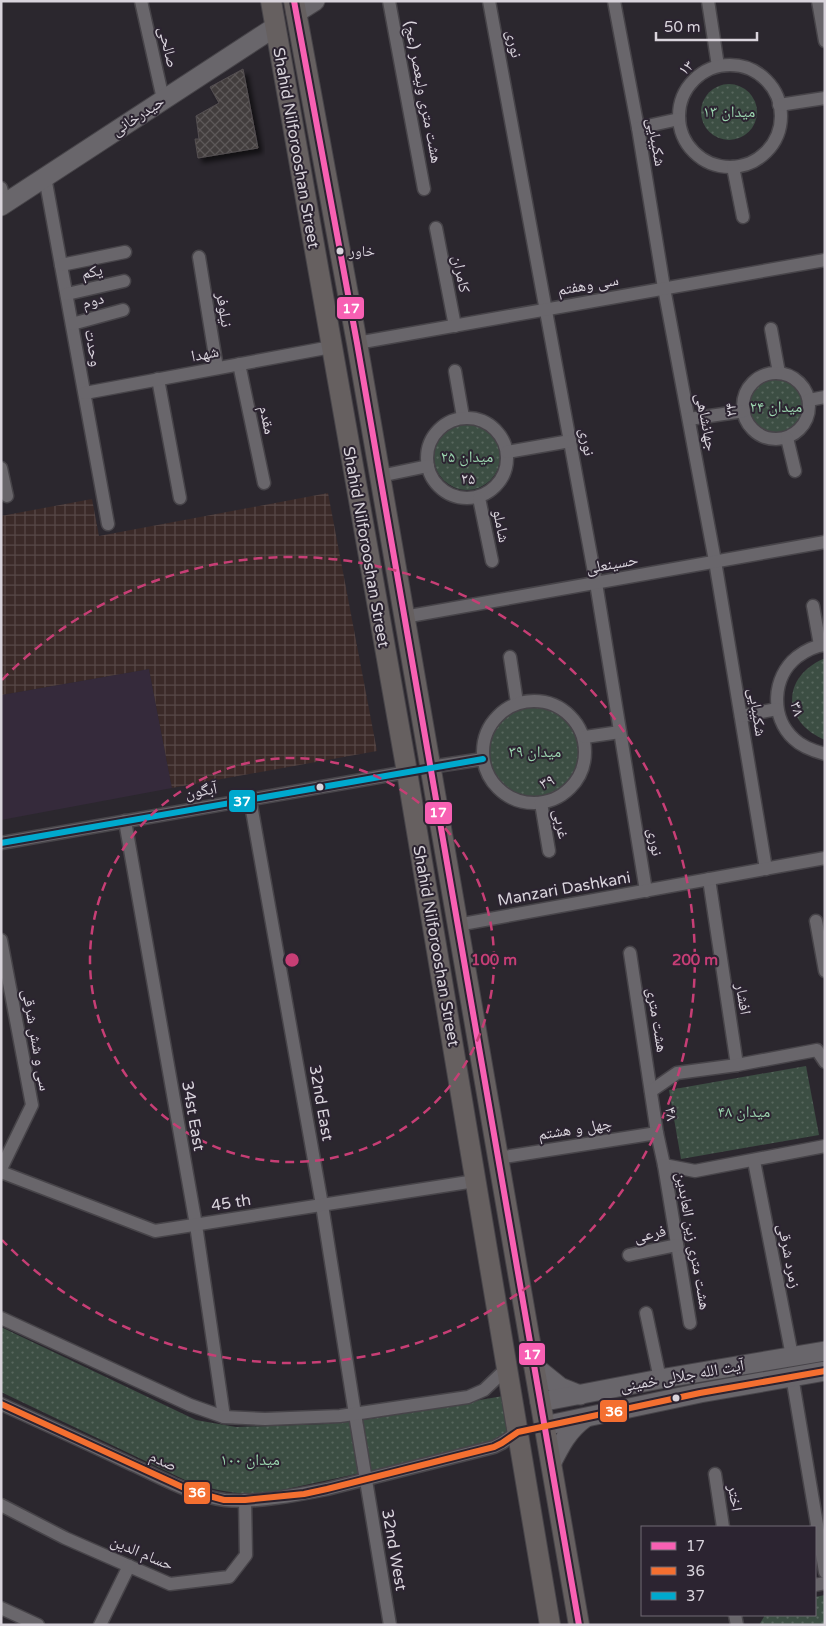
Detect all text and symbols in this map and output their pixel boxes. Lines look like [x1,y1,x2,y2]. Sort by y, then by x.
scale bar [656,10,757,42]
text: 50 m [664,18,701,36]
street label: هشت متری ولیعصر (عج) [399,19,447,165]
street label: صالحی [154,24,182,70]
street label: نوری [502,28,526,60]
street label: Shahid Nilforooshan Street [268,46,324,250]
street label: ۱۳ [674,56,698,80]
street label: حیدرخانی [108,91,168,141]
park label: میدان ۱۳ [703,102,755,122]
street label: شکیبایی [642,116,670,168]
place label: خاور [348,242,376,260]
marker: خاور [335,246,345,256]
street label: کامران [448,254,474,295]
street label: یکم [80,260,104,284]
street label: سی وهفتم [556,270,620,300]
street label: دوم [80,288,106,314]
street label: نیلوفر [211,290,237,329]
line badge: 17 [336,296,365,320]
text: 17 [342,300,360,317]
street label: وحدت [80,328,106,368]
street label: شهدا [189,342,221,366]
street label: جهانشاهی [691,391,721,453]
park label: میدان ۲۴ [750,397,802,417]
street label: ۲۴ [721,402,741,418]
street label: مقدم [254,404,280,436]
street label: نوری [575,426,599,458]
street label: Shahid Nilforooshan Street [338,445,394,649]
park label: میدان ۲۵ [441,447,493,467]
street label: ۲۵ [461,469,475,489]
street label: شاملو [488,508,514,544]
street label: حسینعلی [584,550,640,578]
street label: شکیبایی [743,686,771,738]
street label: ۳۸ [785,699,809,719]
park label: میدان ۳۹ [509,742,561,762]
street label: ۳۹ [536,770,558,794]
street label: آبگون [183,778,220,804]
unlabelled marker [315,782,325,792]
line badge: 37 [228,789,256,813]
text: 37 [233,793,251,810]
line badge: 17 [424,801,453,825]
text: 17 [429,804,447,821]
street label: غربی [549,808,573,840]
street label: نوری [643,827,667,857]
street label: Shahid Nilforooshan Street [408,844,464,1048]
street label: Manzari Dashkani [496,867,632,911]
centre of rings [283,951,301,969]
text: 100 m [471,951,517,969]
text: 200 m [672,951,718,969]
street label: افشار [731,981,755,1016]
street label: هشت متری [642,986,672,1054]
street label: سی و شش شرقی [17,988,55,1092]
street label: 32nd East [304,1063,338,1143]
street label: 34st East [177,1079,209,1153]
park label: میدان ۴۸ [718,1102,770,1122]
street label: ۴۸ [660,1106,682,1122]
street label: چهل و هشتم [537,1113,613,1145]
street label: هشت متری زین العابدین [671,1171,715,1311]
street label: 45 th [210,1190,252,1216]
street label: فرعی [632,1221,668,1247]
street label: زمرد شرقی [773,1222,805,1290]
line badge: 17 [518,1342,546,1366]
text: 17 [523,1346,541,1363]
street label: آيت الله جلالى خمينى [618,1355,747,1397]
unlabelled marker [671,1393,681,1403]
line badge: 36 [599,1399,628,1423]
text: 36 [605,1403,623,1420]
street label: صدم [146,1446,180,1476]
park label: میدان ۱۰۰ [220,1450,280,1470]
line badge: 36 [183,1481,211,1505]
street label: اختر [723,1483,747,1512]
text: 36 [188,1484,206,1501]
street label: 32nd West [377,1508,411,1592]
legend [641,1526,816,1616]
street label: حسام الدین [108,1531,176,1575]
text: 17 [686,1537,705,1555]
text: 36 [686,1562,705,1580]
text: 37 [686,1587,705,1605]

